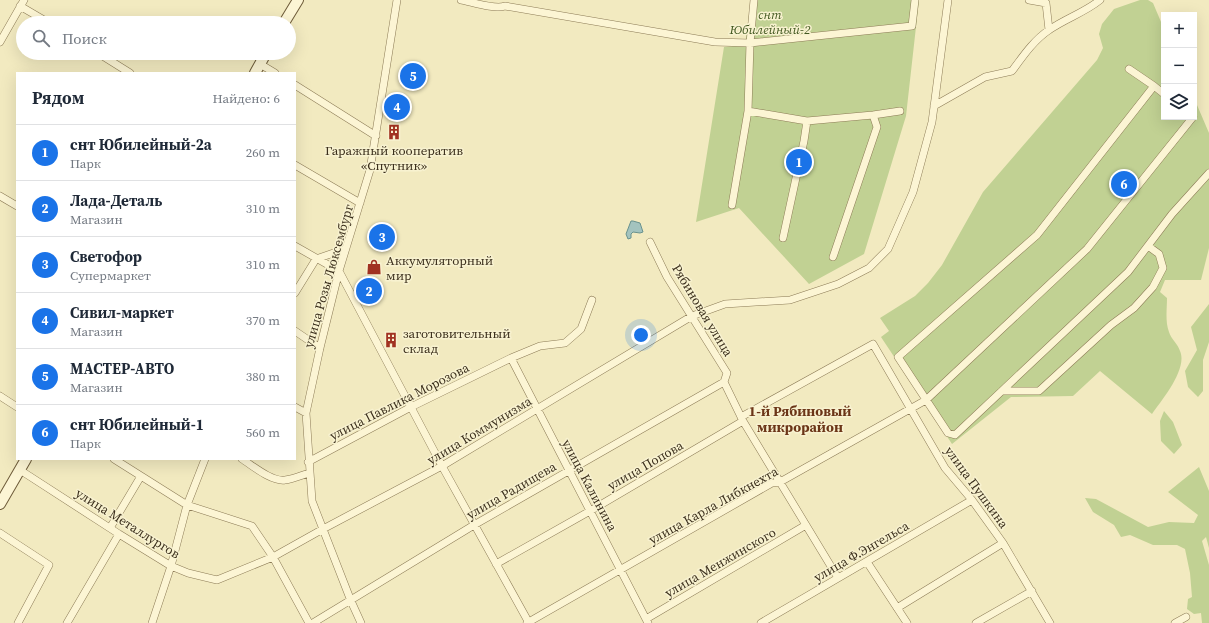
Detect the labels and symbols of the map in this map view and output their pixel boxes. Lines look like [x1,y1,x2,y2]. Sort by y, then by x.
park label: снт Юбилейный-2 [728,6,811,38]
pin: 5 [400,61,426,91]
pin: 4 [384,92,410,122]
building icon: Гаражный кооператив «Спутник» [385,123,403,141]
place label: Гаражный кооператив «Спутник» [325,142,463,174]
pin: 1 [786,147,812,177]
pin: 6 [1111,169,1137,199]
street label: улица Розы Люксембург [300,202,357,350]
pin: 3 [369,222,395,252]
place label: Аккумуляторный мир [386,252,493,284]
shop icon: Аккумуляторный мир [365,258,383,276]
street label: Рябиновая улица [668,261,737,360]
pin: 2 [356,276,382,306]
place label: заготовительный склад [403,325,511,357]
your location [631,325,651,345]
building icon: заготовительный склад [382,331,400,349]
street label: улица Павлика Морозова [327,359,472,444]
street label: улица Коммунизма [424,392,535,468]
district label: 1-й Рябиновый микрорайон [749,401,851,437]
street label: улица Калинина [558,436,621,535]
street label: улица Попова [604,437,687,494]
street label: улица Пушкина [941,443,1012,532]
street label: улица Радищева [463,458,559,523]
street label: улица Карла Либкнехта [646,463,781,548]
street label: улица Металлургов [72,484,183,562]
street label: улица Ф.Энгельса [811,517,912,586]
street label: улица Менжинского [662,524,779,601]

